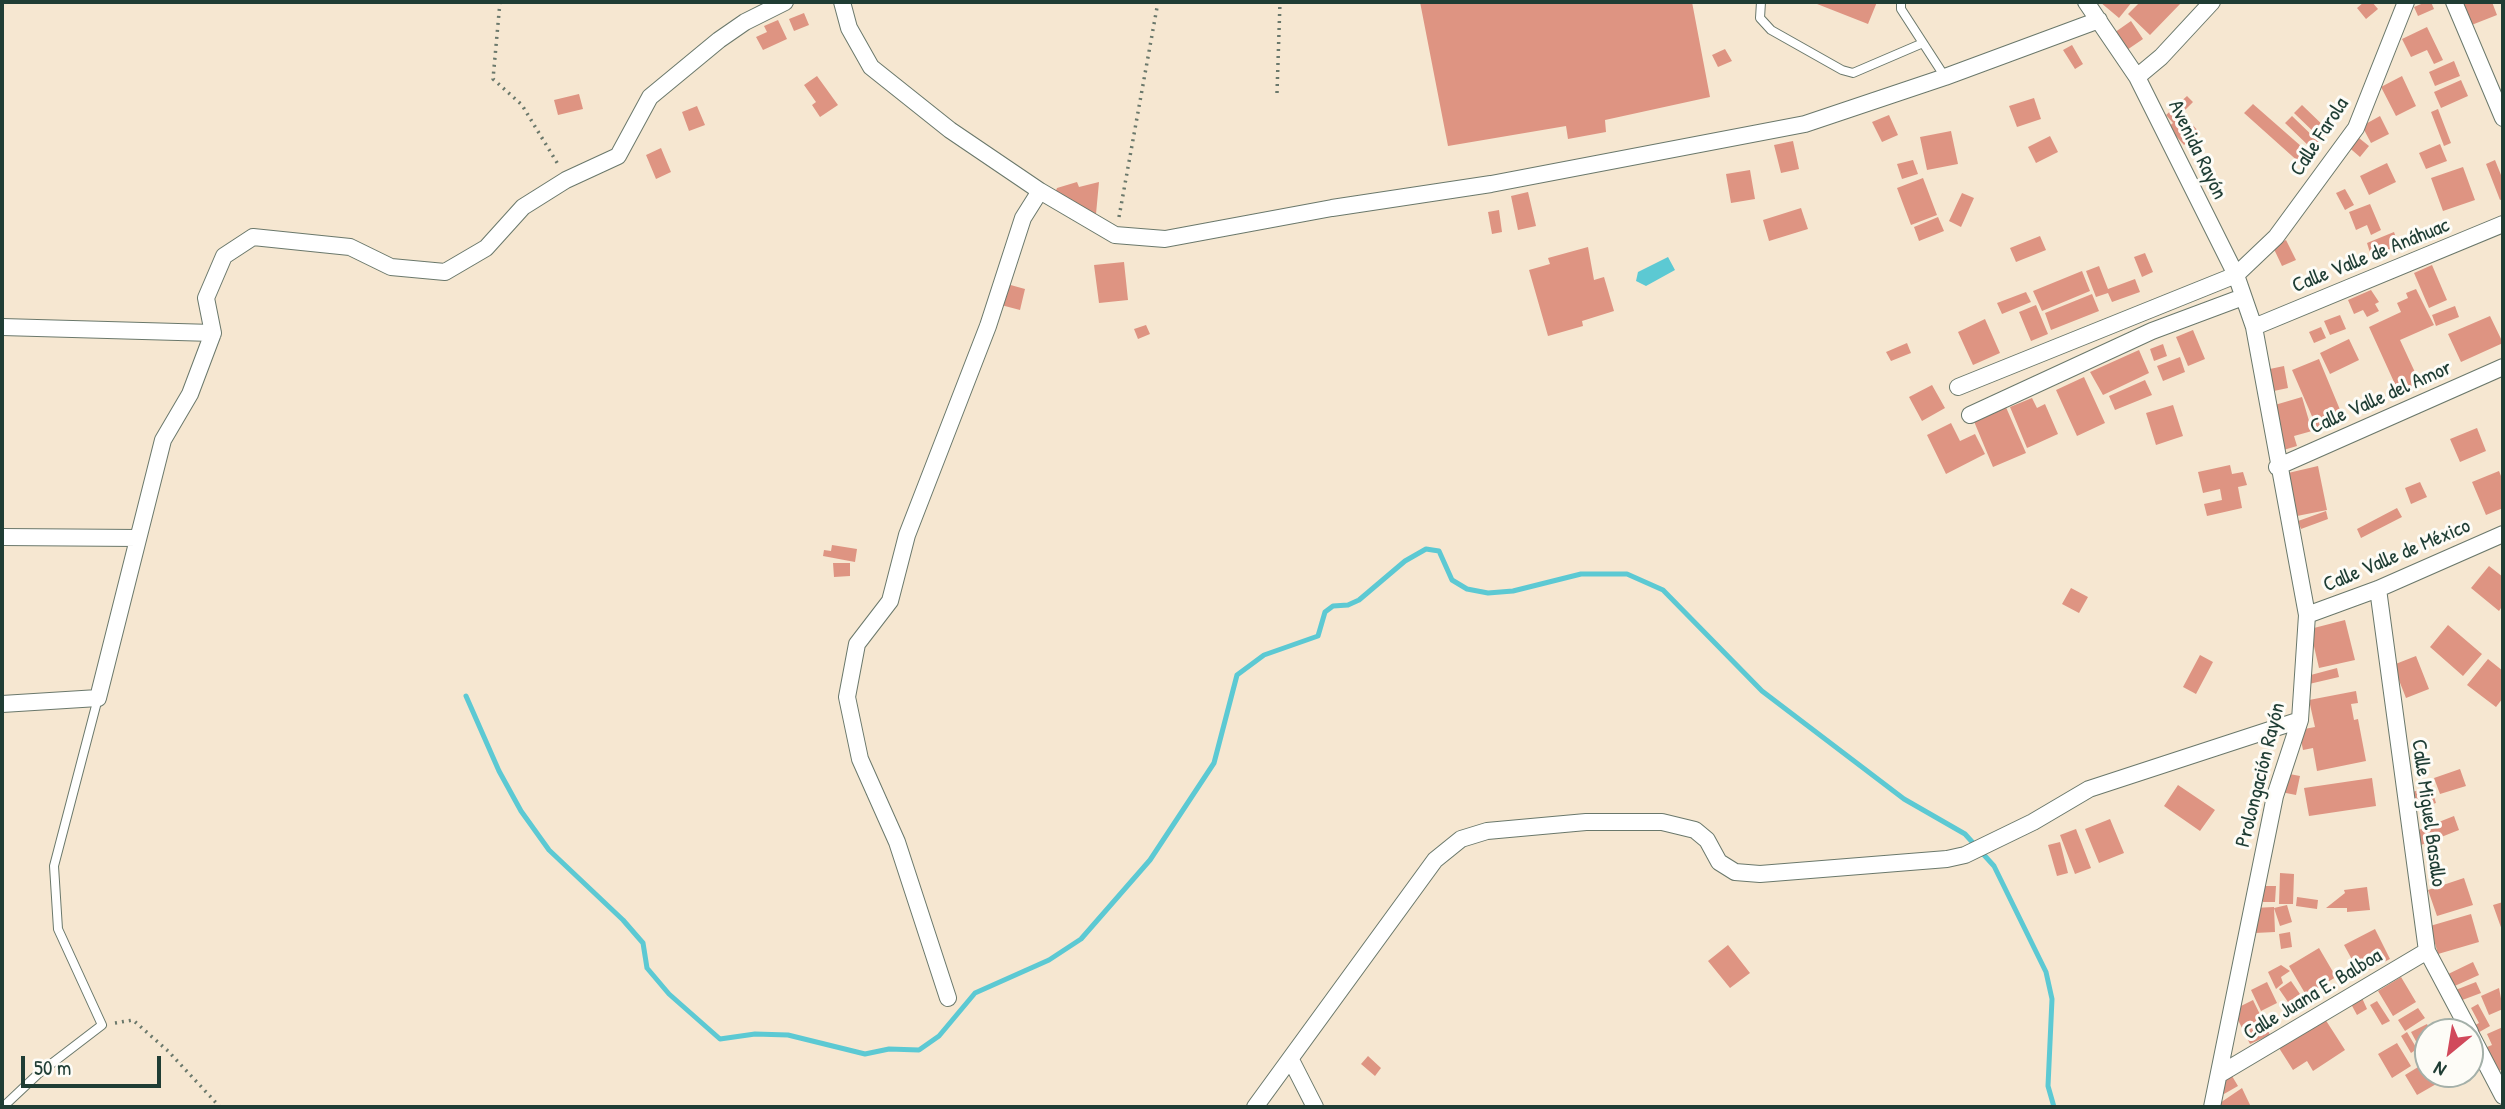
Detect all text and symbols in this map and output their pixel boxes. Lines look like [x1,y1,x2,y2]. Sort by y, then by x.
street label: Calle Farola [2285,93,2355,181]
street label: Avenida Rayón [2162,96,2232,204]
street label: Calle Valle de Anáhuac [2289,213,2453,299]
street label: Calle Valle del Amor [2306,356,2456,440]
street label: Calle Valle de México [2320,514,2474,598]
street label: Prolongación Rayón [2231,700,2291,850]
street label: Calle Miguel Basallo [2405,738,2451,888]
street label: Calle Juana E. Balboa [2239,944,2387,1046]
north arrow [2414,1018,2484,1088]
scale bar [24,1042,164,1086]
text: 50 m [34,1053,71,1082]
text: N [2429,1056,2450,1083]

